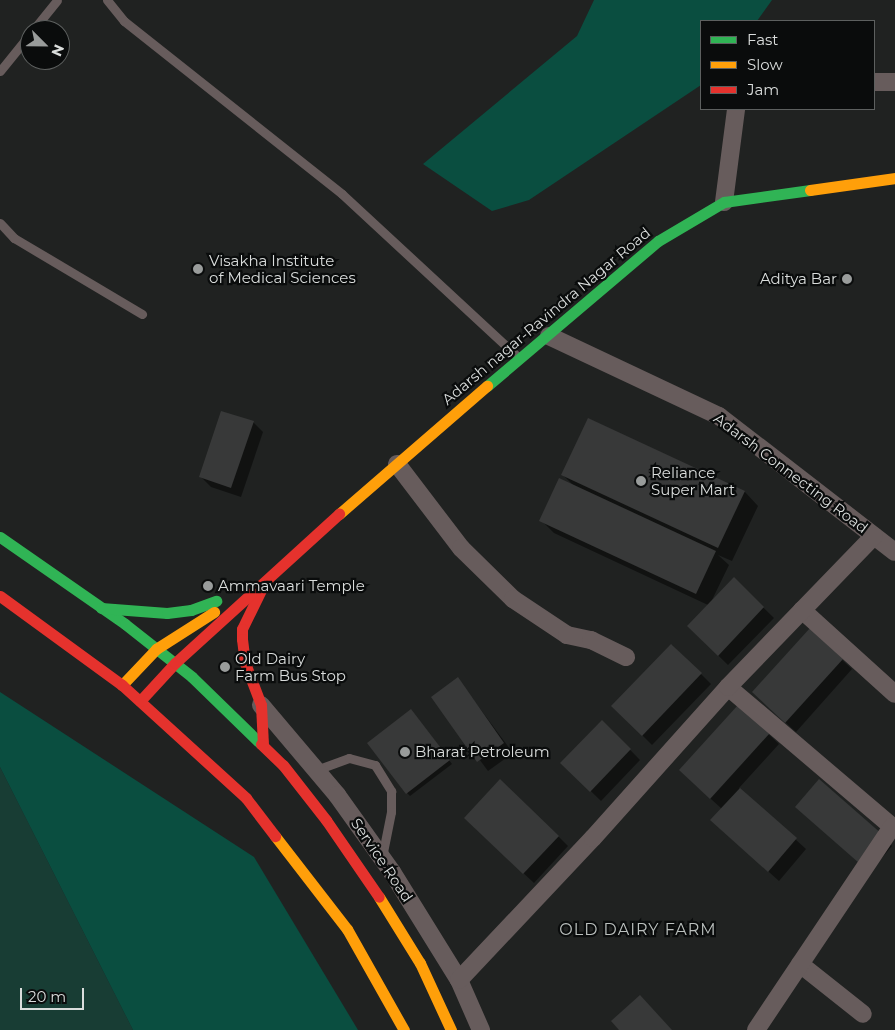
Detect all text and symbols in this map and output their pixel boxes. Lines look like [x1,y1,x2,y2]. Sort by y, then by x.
north arrow [20,20,70,70]
legend [700,20,875,110]
text: Fast [747,30,778,49]
text: N [47,42,68,59]
text: Slow [747,55,783,74]
text: Jam [747,80,779,99]
street label: Adarsh nagar-Ravindra Nagar Road [438,224,654,408]
place label: Visakha Institute of Medical Sciences [209,251,356,286]
marker: Visakha Institute of Medical Sciences [191,262,205,276]
place label: Aditya Bar [760,270,837,288]
marker: Aditya Bar [841,273,853,285]
street label: Adarsh Connecting Road [710,409,872,537]
place label: Reliance Super Mart [651,463,735,498]
marker: Reliance Super Mart [635,475,647,487]
place label: Ammavaari Temple [218,577,365,595]
marker: Ammavaari Temple [202,580,214,592]
place label: Old Dairy Farm Bus Stop [235,649,346,684]
marker: Old Dairy Farm Bus Stop [219,661,231,673]
place label: Bharat Petroleum [415,743,550,761]
marker: Bharat Petroleum [399,746,411,758]
street label: Service Road [347,815,417,905]
district label: OLD DAIRY FARM [558,920,718,940]
scale bar [22,978,86,1010]
text: 20 m [28,987,66,1006]

